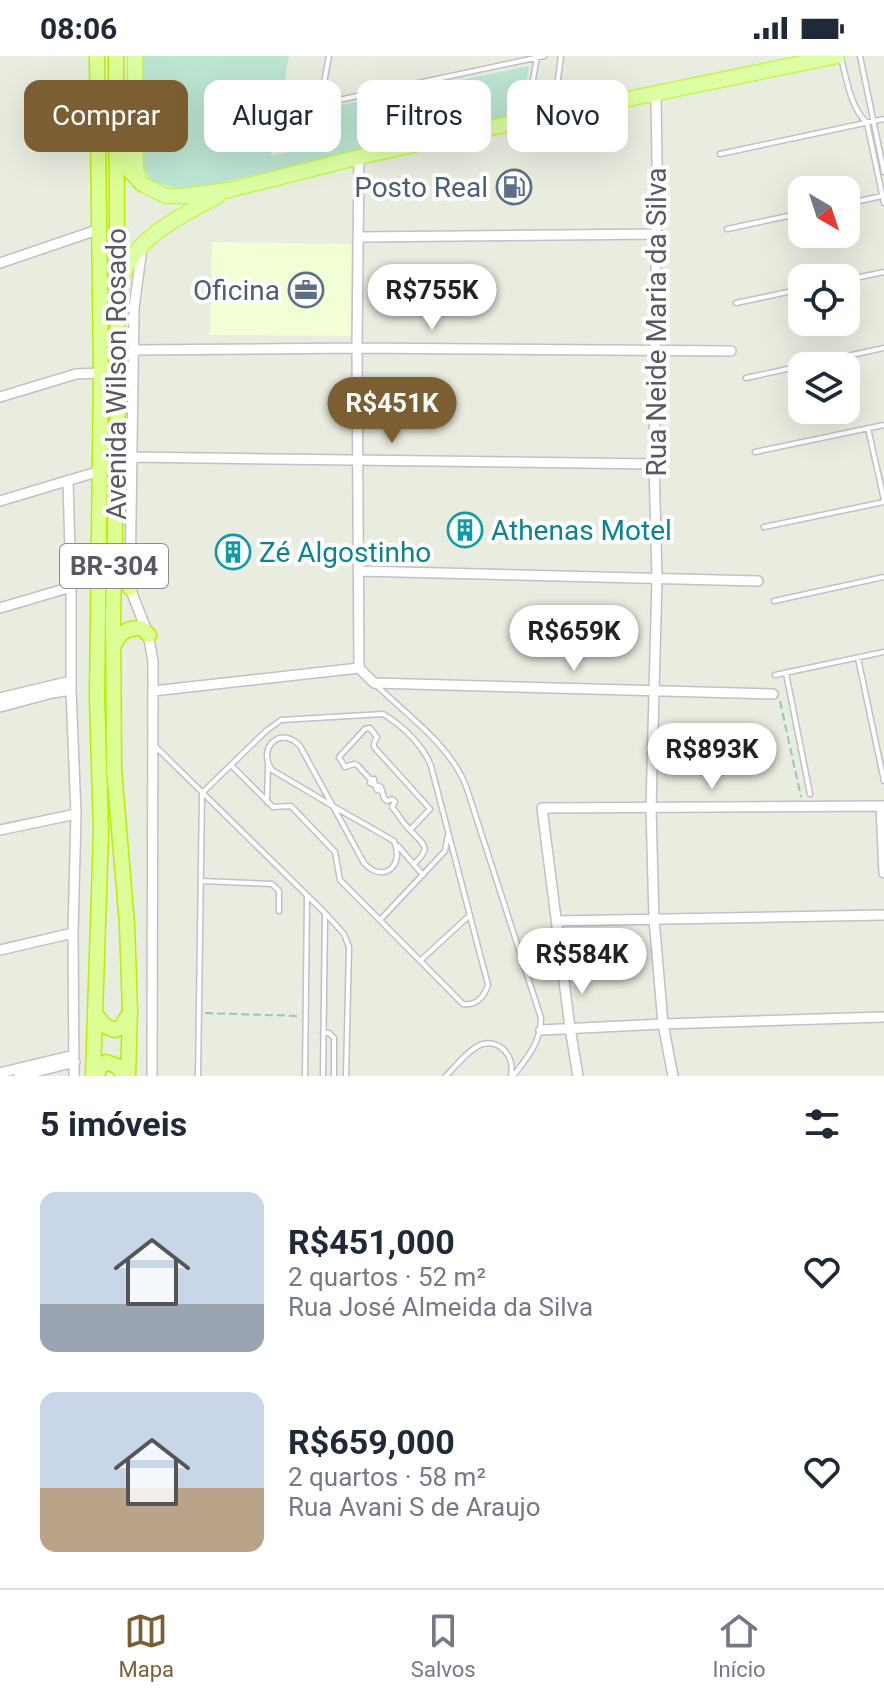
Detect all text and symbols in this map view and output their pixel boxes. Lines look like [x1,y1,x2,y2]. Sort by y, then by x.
text: 08:06 [40,11,117,46]
chip: Comprar [24,80,188,152]
chip: Alugar [204,80,341,152]
chip: Filtros [357,80,491,152]
chip: Novo [507,80,628,152]
street label: Rua Neide Maria da Silva [640,167,673,477]
fuel station icon: Posto Real [495,168,533,206]
place label: Posto Real [354,171,488,204]
north arrow [788,176,860,248]
map controls [788,176,860,424]
street label: Avenida Wilson Rosado [100,228,133,520]
pin: R$755K [367,264,497,332]
button: locate [788,264,860,336]
office icon: Oficina [287,271,325,309]
place label: Oficina [193,274,280,307]
text: R$755K [386,275,478,305]
button: layers [788,352,860,424]
pin: R$451K [327,377,457,445]
text: R$451K [346,388,438,418]
building icon: Athenas Motel [446,511,484,549]
place label: Athenas Motel [491,514,672,547]
building icon: Zé Algostinho [214,533,252,571]
place label: Zé Algostinho [259,536,431,569]
road number: BR-304 [60,544,168,588]
pin: R$659K [509,605,639,673]
text: R$659K [528,616,620,646]
pin: R$893K [647,723,777,791]
text: R$893K [666,734,758,764]
pin: R$584K [517,928,647,996]
text: R$584K [536,939,628,969]
icon: filters [800,1102,844,1146]
text: 5 imóveis [40,1104,187,1144]
text: R$451,000 [288,1222,455,1262]
icon: home [104,1224,200,1320]
icon: heart [800,1250,844,1294]
text: 2 quartos · 52 m² [288,1262,486,1292]
text: Rua José Almeida da Silva [288,1292,593,1322]
text: R$659,000 [288,1422,455,1462]
icon: home [104,1424,200,1520]
icon: heart [800,1450,844,1494]
text: 2 quartos · 58 m² [288,1462,486,1492]
text: Rua Avani S de Araujo [288,1492,541,1522]
tab: Mapa [118,1609,174,1682]
tab: Salvos [411,1609,476,1682]
tab: Início [713,1609,766,1682]

